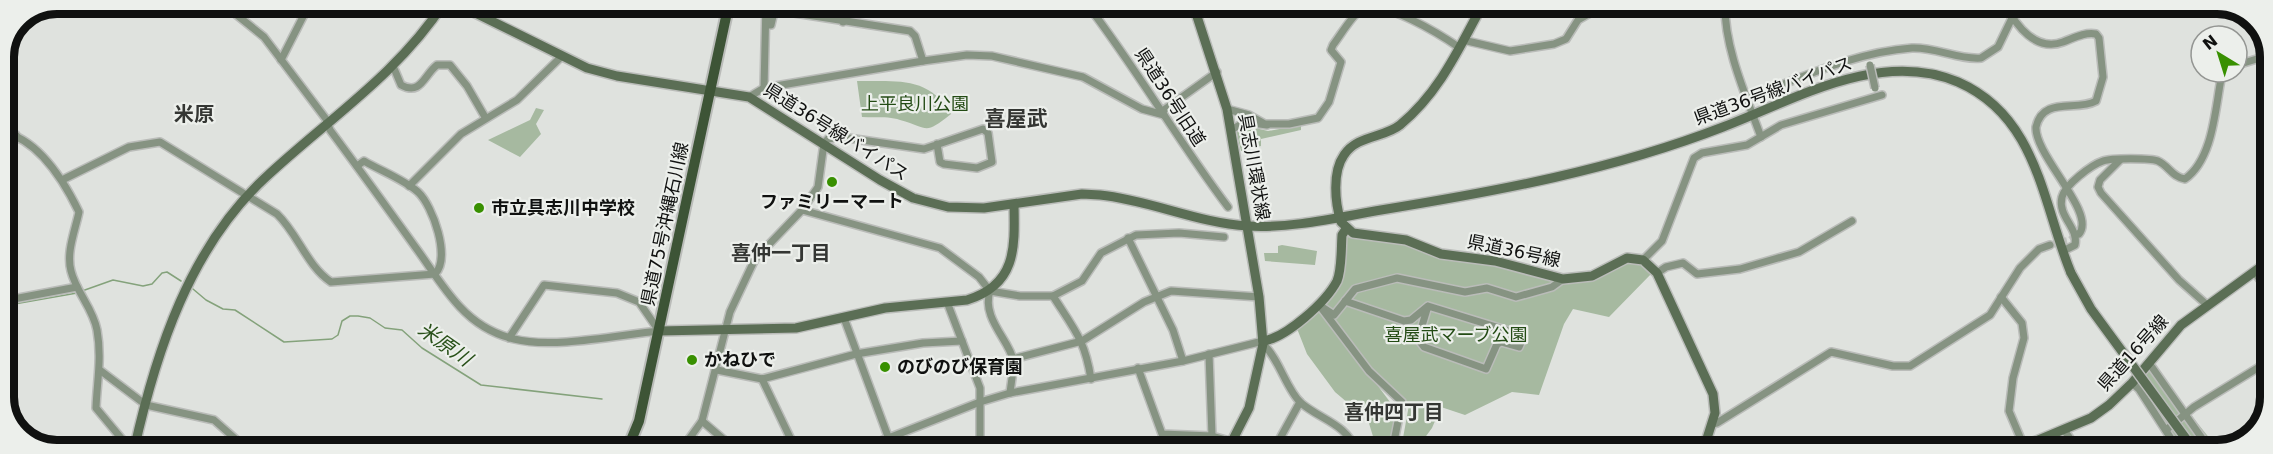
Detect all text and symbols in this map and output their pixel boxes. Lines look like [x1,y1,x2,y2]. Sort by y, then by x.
north arrow [2189,24,2249,84]
text: N [2199,31,2221,54]
street label: 県道36号旧道 [1131,44,1210,150]
street label: 県道36号線バイパス [1691,52,1855,129]
street label: 県道36号線バイパス [760,79,912,185]
park label: 上平良川公園 [861,93,969,114]
district label: 米原 [174,102,214,126]
district label: 喜屋武 [985,107,1048,131]
street label: 具志川環状線 [1235,112,1274,222]
street label: 県道75号沖縄石川線 [637,140,692,308]
marker: ファミリーマート [825,175,839,189]
place label: ファミリーマート [760,191,904,212]
place label: 市立具志川中学校 [491,197,635,218]
marker: 市立具志川中学校 [472,201,486,215]
street label: 県道36号線 [1466,230,1563,271]
district label: 喜仲一丁目 [731,241,831,265]
street label: 県道16号線 [2093,310,2172,395]
water label: 米原川 [414,317,478,372]
park label: 喜屋武マーブ公園 [1385,324,1527,345]
place label: かねひで [704,349,776,370]
marker: かねひで [685,353,699,367]
place label: のびのび保育園 [897,356,1023,377]
marker: のびのび保育園 [878,360,892,374]
district label: 喜仲四丁目 [1344,400,1444,424]

